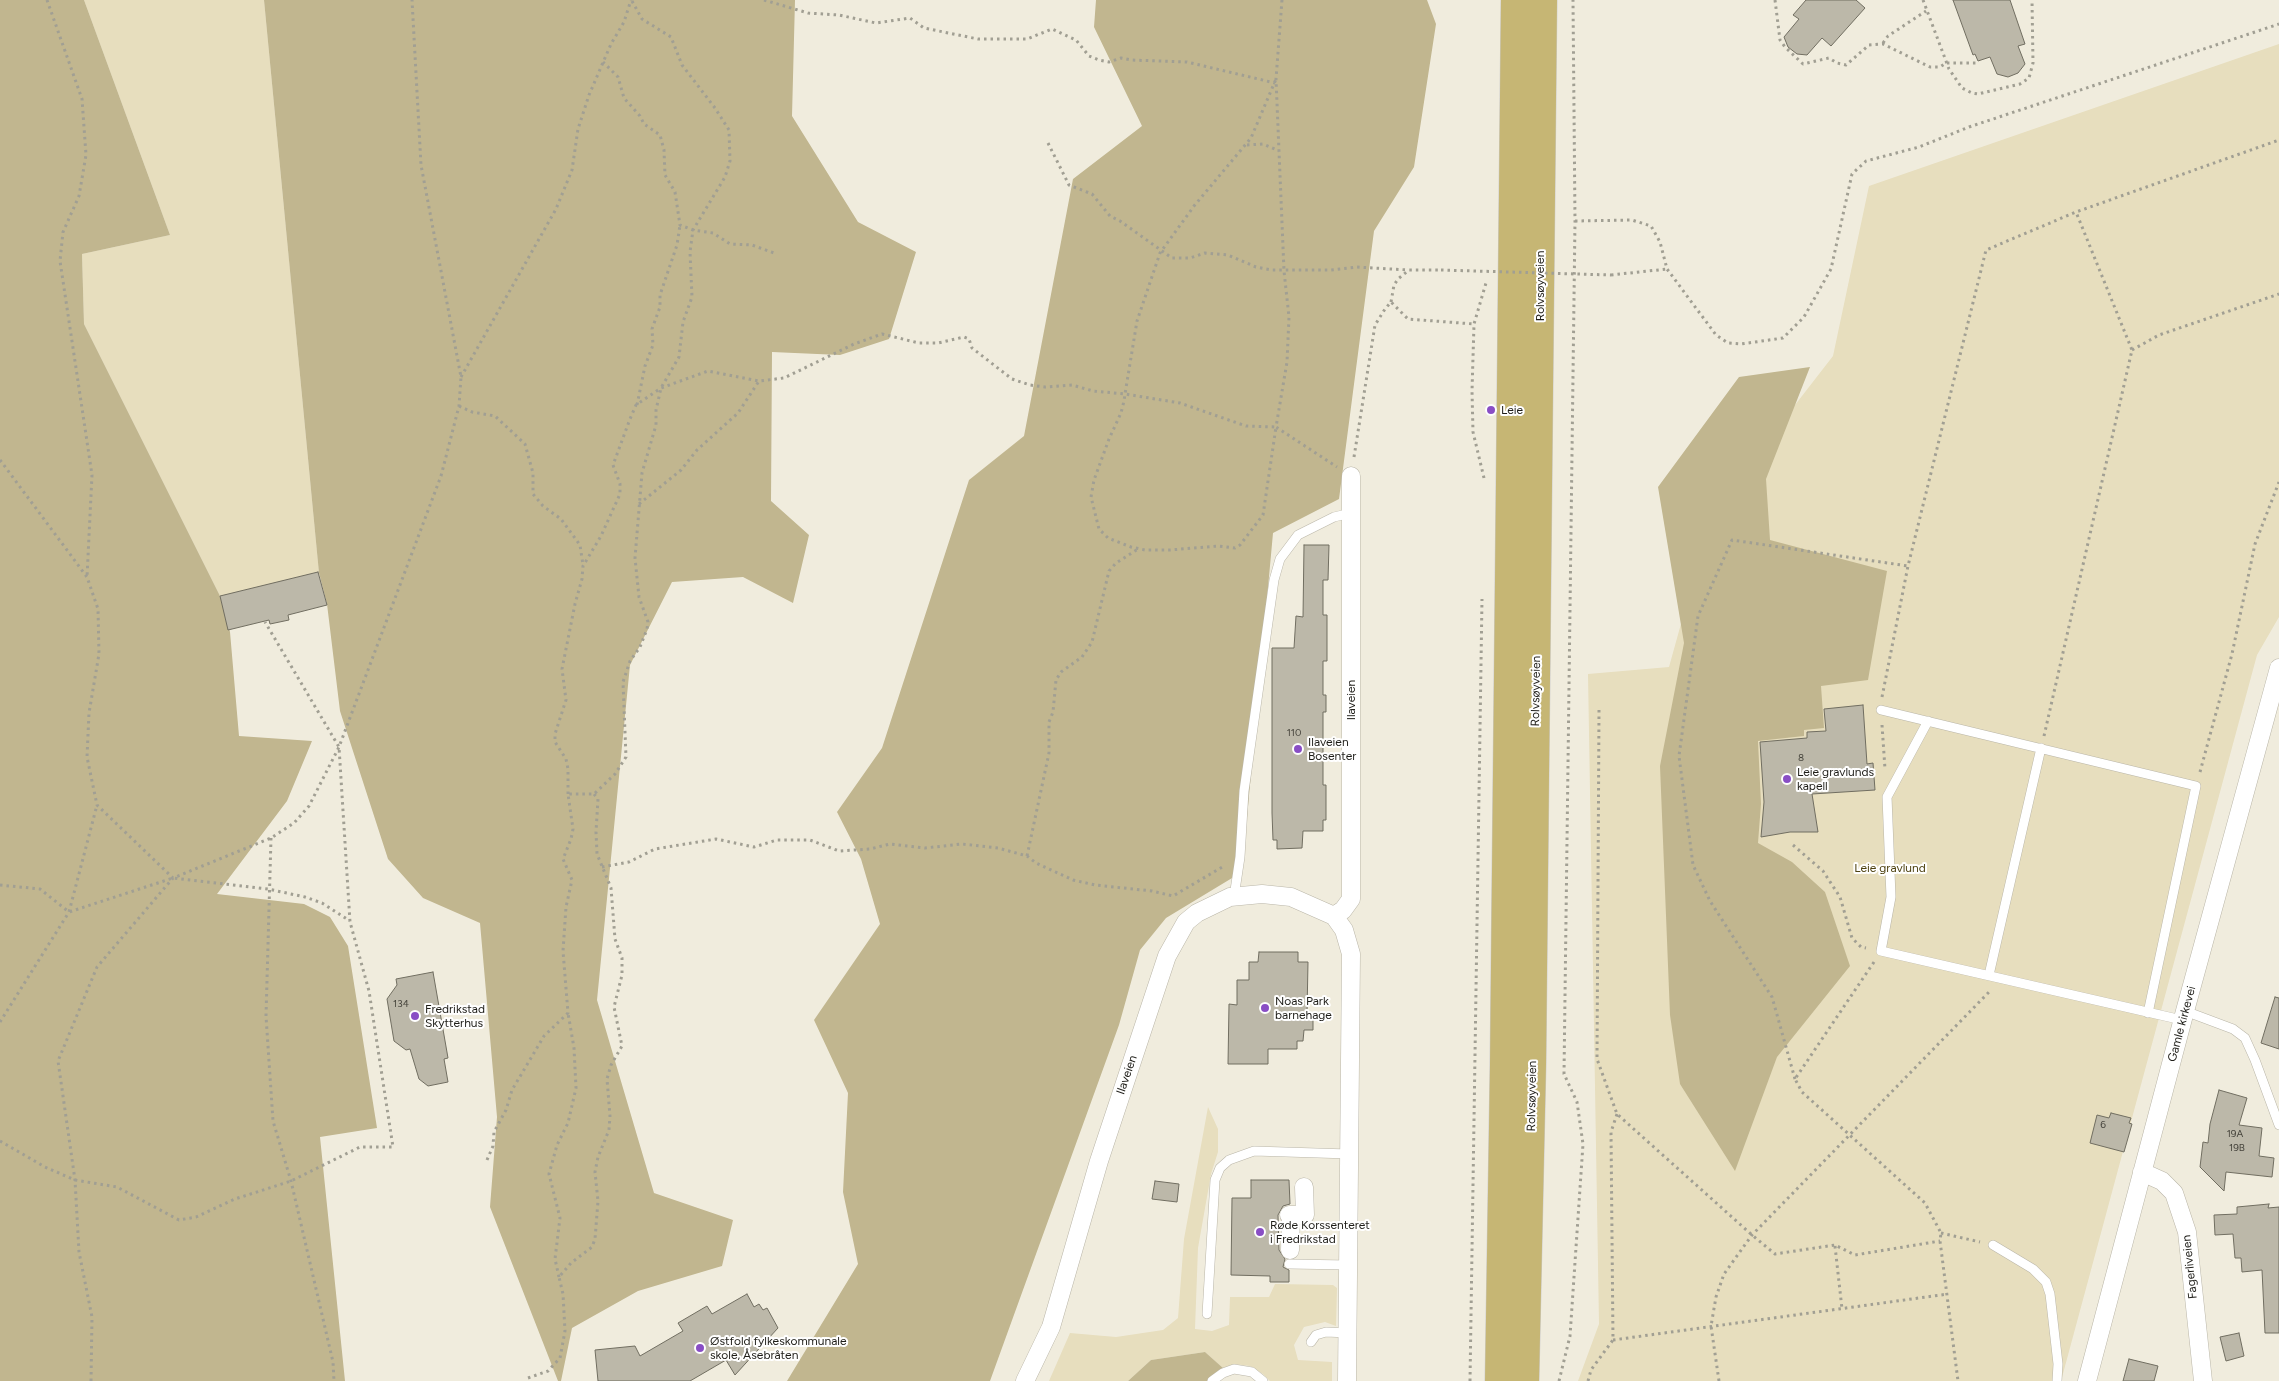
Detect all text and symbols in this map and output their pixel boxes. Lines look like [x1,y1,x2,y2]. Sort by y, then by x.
street label: Rolvsøyveien [1533,251,1547,321]
place label: Leie [1501,403,1523,417]
marker: Leie [1485,404,1497,416]
street label: Rolvsøyveien [1528,656,1544,726]
street label: Ilaveien [1344,680,1358,720]
house number: 110 [1287,727,1301,739]
place label: Ilaveien Bosenter [1308,735,1356,763]
marker: Ilaveien Bosenter [1292,743,1304,755]
house number: 8 [1798,752,1804,764]
place label: Leie gravlunds kapell [1797,765,1874,793]
marker: Leie gravlunds kapell [1781,773,1793,785]
park label: Leie gravlund [1854,861,1926,875]
street label: Gamle kirkevei [2165,985,2199,1063]
place label: Noas Park barnehage [1275,994,1332,1022]
house number: 134 [393,998,409,1010]
place label: Fredrikstad Skytterhus [425,1002,485,1030]
marker: Noas Park barnehage [1259,1002,1271,1014]
marker: Fredrikstad Skytterhus [409,1010,421,1022]
street label: Ilaveien [1114,1053,1140,1097]
street label: Rolvsøyveien [1524,1061,1540,1131]
house number: 6 [2100,1119,2106,1131]
house number: 19A [2227,1128,2243,1140]
house number: 19B [2229,1142,2245,1154]
place label: Røde Korssenteret i Fredrikstad [1270,1218,1370,1246]
marker: Røde Korssenteret i Fredrikstad [1254,1226,1266,1238]
street label: Fagerliveien [2179,1234,2201,1300]
place label: Østfold fylkeskommunale skole, Åsebråten [710,1334,847,1362]
marker: Østfold fylkeskommunale skole, Åsebråten [694,1342,706,1354]

